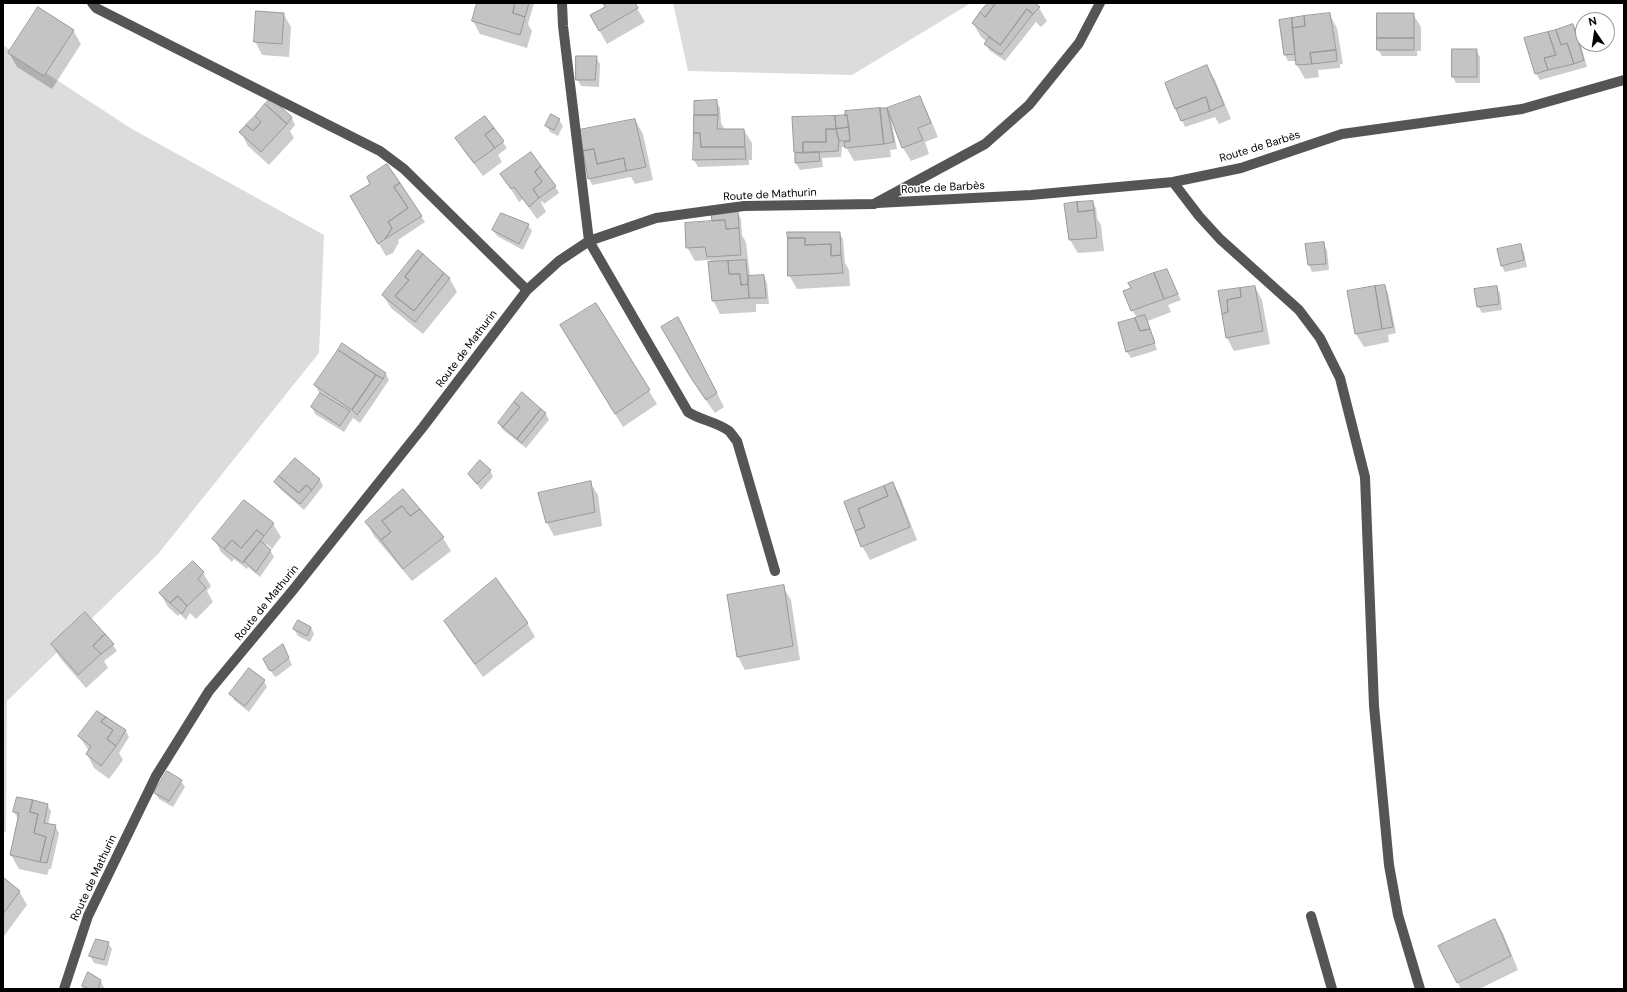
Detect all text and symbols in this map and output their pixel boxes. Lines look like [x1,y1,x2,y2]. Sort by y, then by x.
north arrow [1575,12,1615,52]
text: N [1587,14,1598,29]
street label: Route de Barbès [1218,128,1302,166]
street label: Route de Barbès [901,179,985,197]
street label: Route de Mathurin [723,186,817,204]
street label: Route de Mathurin [434,308,500,390]
street label: Route de Mathurin [232,563,302,643]
street label: Route de Mathurin [68,833,120,923]

